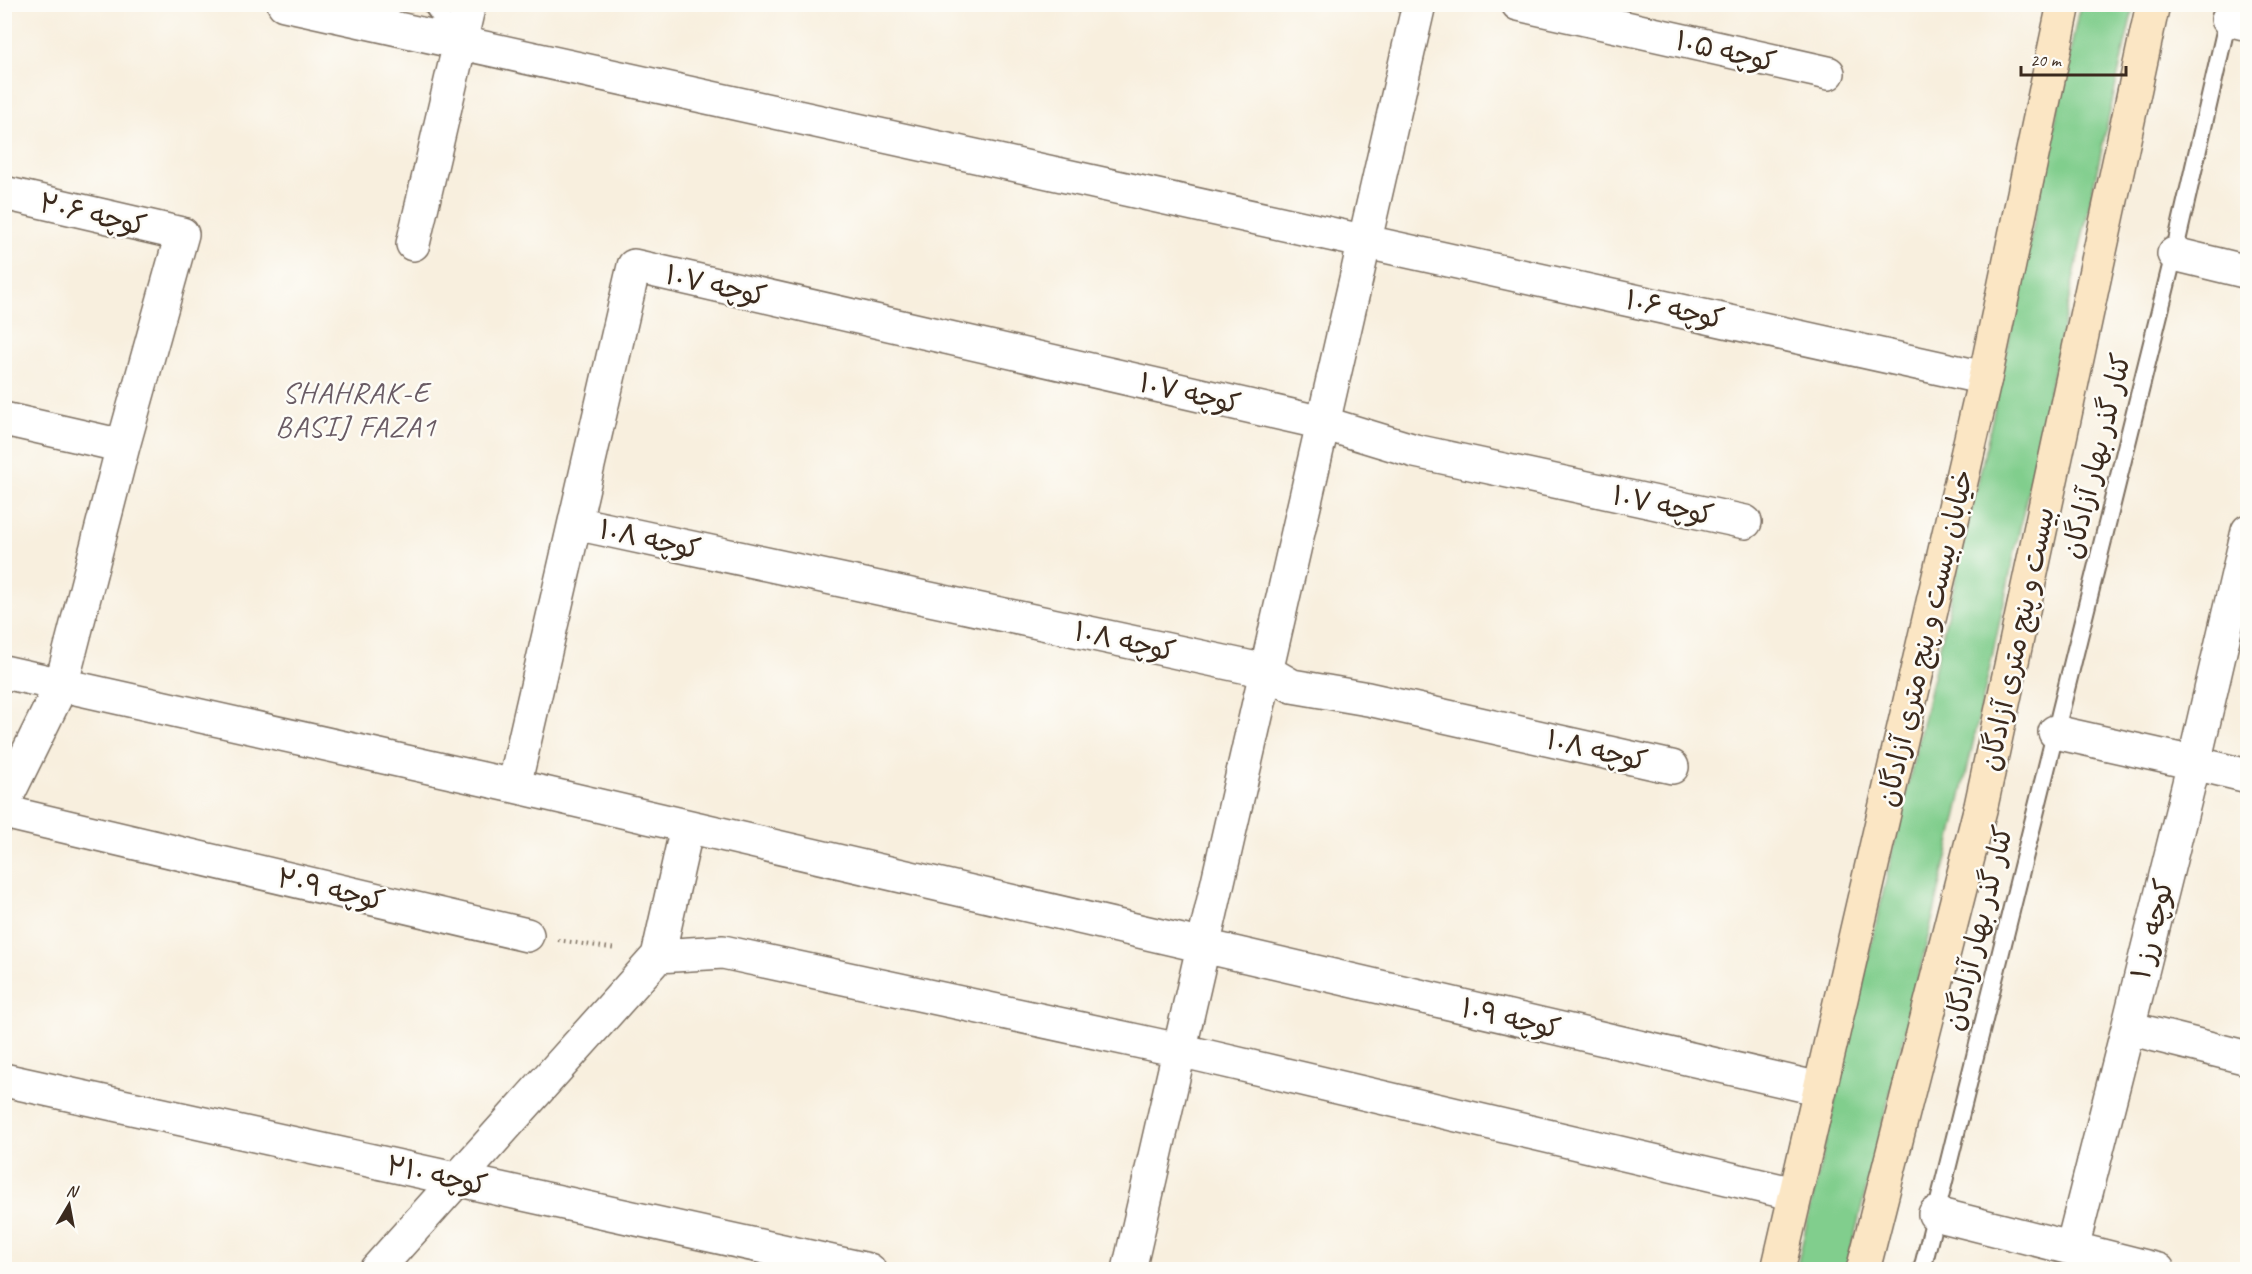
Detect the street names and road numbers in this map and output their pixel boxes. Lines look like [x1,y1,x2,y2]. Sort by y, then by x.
street label: ۱۰۵ کوچه [1672,22,1780,80]
street label: ۲۰۶ کوچه [36,185,150,243]
street label: ۱۰۷ کوچه [662,256,770,314]
street label: ۱۰۶ کوچه [1622,281,1728,337]
street label: کنار گذر بهار آزادگان [2054,350,2138,562]
street label: ۱۰۷ کوچه [1136,364,1244,422]
street label: خیابان بیست و پنج متری آزادگان [1869,466,1982,810]
street label: ۱۰۷ کوچه [1609,477,1717,533]
street label: بیست و پنج متری آزادگان [1972,504,2063,774]
street label: ۱۰۸ کوچه [596,511,704,567]
street label: ۱۰۸ کوچه [1071,613,1179,669]
street label: ۱۰۸ کوچه [1543,721,1651,779]
street label: کنار گذر بهار آزادگان [1936,822,2020,1034]
street label: ۲۰۹ کوچه [274,860,388,918]
street label: کوچه رز ۱ [2123,875,2181,983]
street label: ۱۰۹ کوچه [1458,990,1564,1046]
street label: ۲۱۰ کوچه [383,1147,491,1203]

